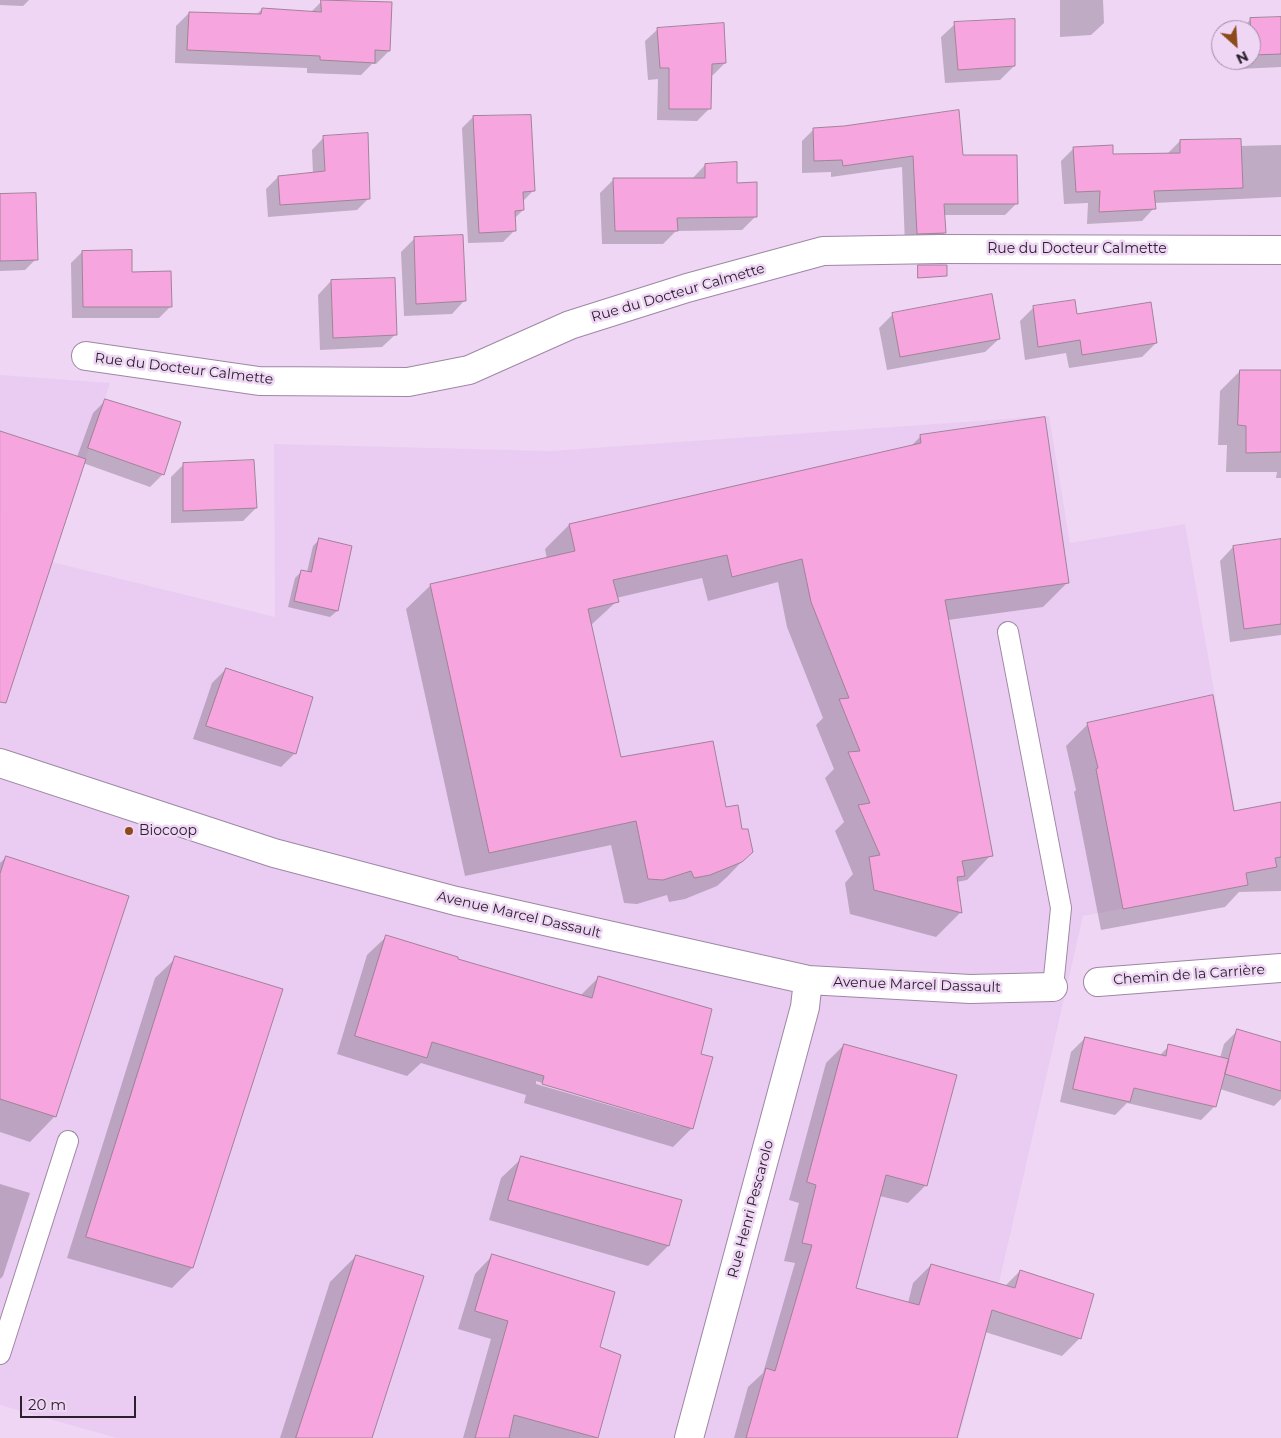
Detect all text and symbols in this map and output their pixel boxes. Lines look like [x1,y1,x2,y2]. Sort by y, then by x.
north arrow [1211,20,1261,70]
text: N [1233,47,1251,68]
street label: Rue du Docteur Calmette [987,241,1167,257]
street label: Rue du Docteur Calmette [589,260,767,326]
street label: Rue du Docteur Calmette [94,350,274,388]
place label: Biocoop [139,823,197,839]
marker: Biocoop [123,825,135,837]
street label: Avenue Marcel Dassault [435,888,603,942]
street label: Chemin de la Carrière [1113,961,1265,989]
street label: Avenue Marcel Dassault [833,974,1001,996]
street label: Rue Henri Pescarolo [725,1138,777,1280]
scale bar [22,1386,139,1418]
text: 20 m [28,1395,66,1414]

